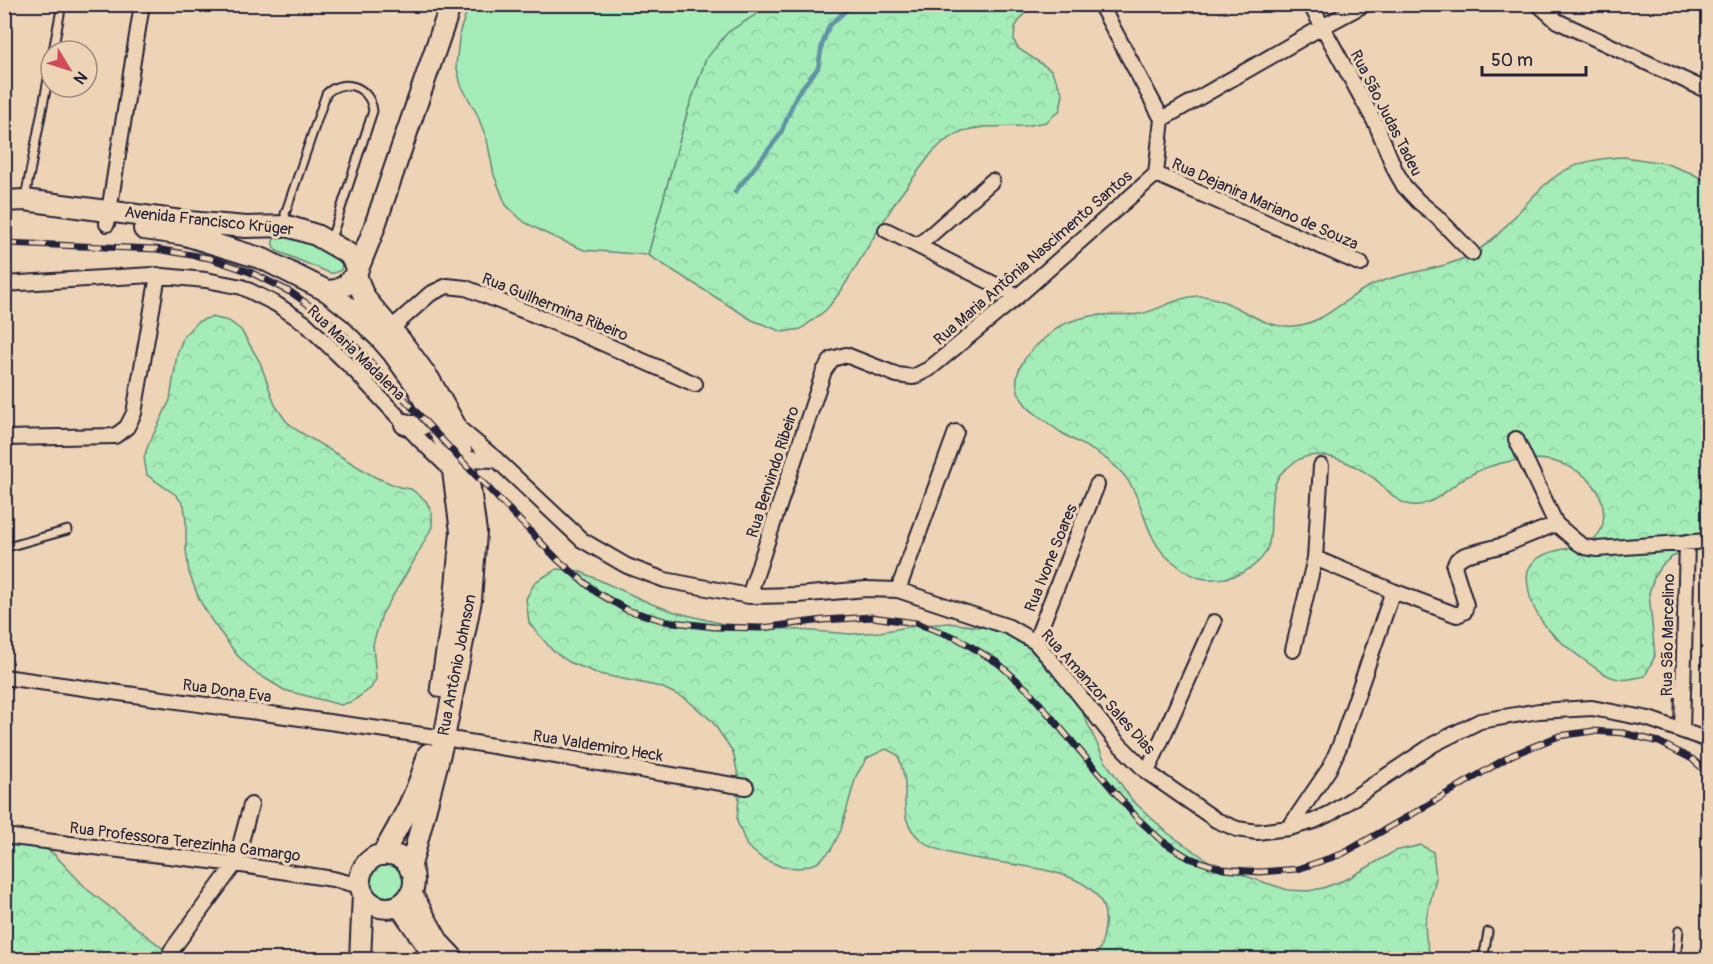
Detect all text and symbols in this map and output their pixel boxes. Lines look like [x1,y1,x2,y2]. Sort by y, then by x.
north arrow [39,39,99,99]
scale bar [1482,39,1586,77]
street label: Rua São Judas Tadeu [1346,47,1426,179]
text: 50 m [1491,49,1533,72]
text: N [69,67,91,88]
street label: Rua Dejanira Mariano de Souza [1169,154,1361,254]
street label: Rua Maria Antônia Nascimento Santos [930,166,1136,350]
street label: Avenida Francisco Krüger [124,202,295,240]
street label: Rua Guilhermina Ribeiro [479,268,632,346]
street label: Rua Maria Madalena [303,301,409,405]
street label: Rua Benvindo Ribeiro [742,403,804,540]
street label: Rua Ivone Soares [1020,501,1082,615]
street label: Rua São Marcelino [1657,573,1679,697]
street label: Rua Antônio Johnson [433,593,481,737]
street label: Rua Amanzor Sales Dias [1037,625,1159,759]
street label: Rua Dona Eva [181,675,273,707]
street label: Rua Valdemiro Heck [532,726,665,766]
street label: Rua Professora Terezinha Camargo [68,818,302,866]

